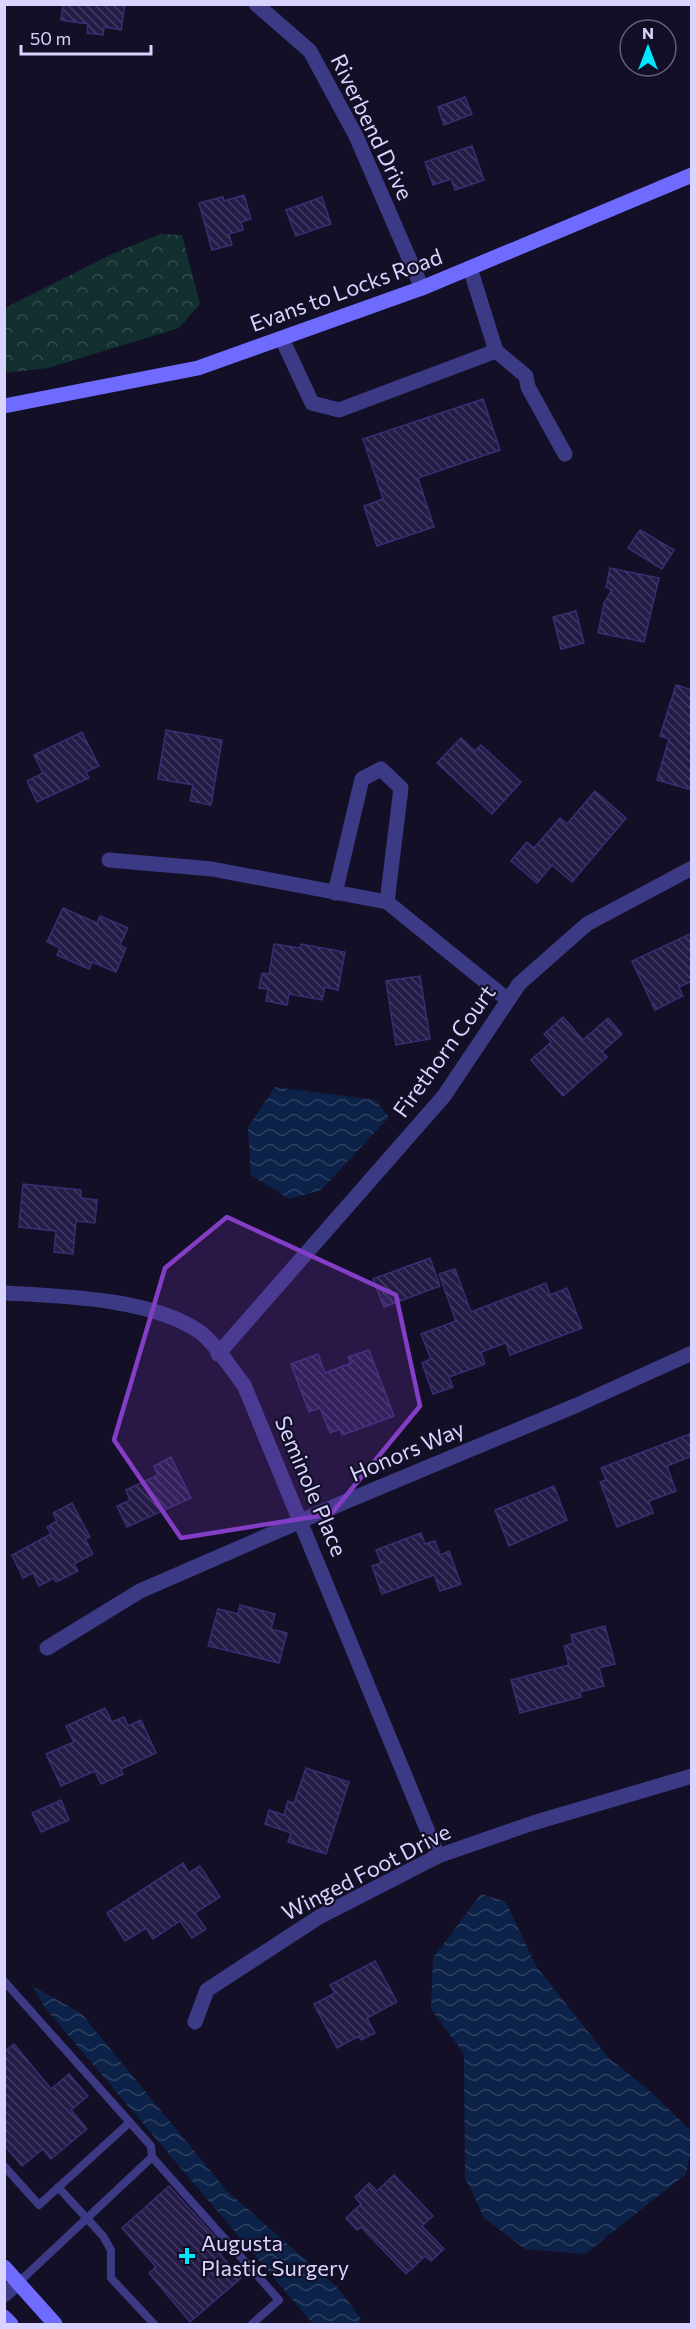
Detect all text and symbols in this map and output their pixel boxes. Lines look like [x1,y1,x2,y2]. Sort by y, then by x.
scale bar [21,18,152,56]
north arrow [618,18,678,78]
text: N [642,23,654,42]
text: 50 m [30,27,71,49]
street label: Riverbend Drive [325,49,419,204]
street label: Evans to Locks Road [246,242,446,337]
street label: Firethorn Court [387,979,501,1122]
street label: Seminole Place [270,1412,353,1560]
street label: Honors Way [345,1414,468,1487]
street label: Winged Foot Drive [277,1817,455,1926]
place label: Augusta Plastic Surgery [201,2229,349,2281]
marker: Augusta Plastic Surgery [178,2247,196,2265]

